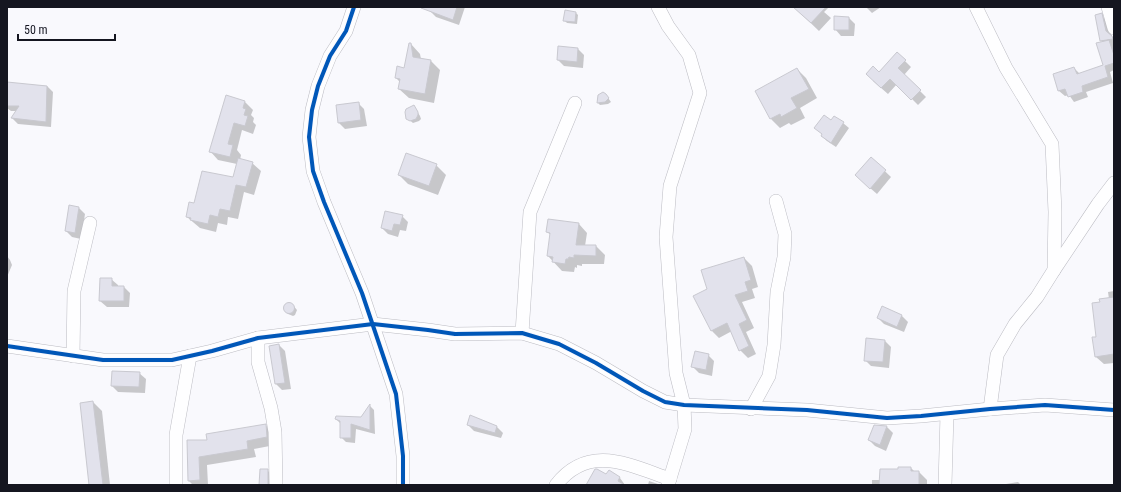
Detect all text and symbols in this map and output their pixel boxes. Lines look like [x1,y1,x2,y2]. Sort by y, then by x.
scale bar [18,16,115,42]
text: 50 m [24,23,48,37]

